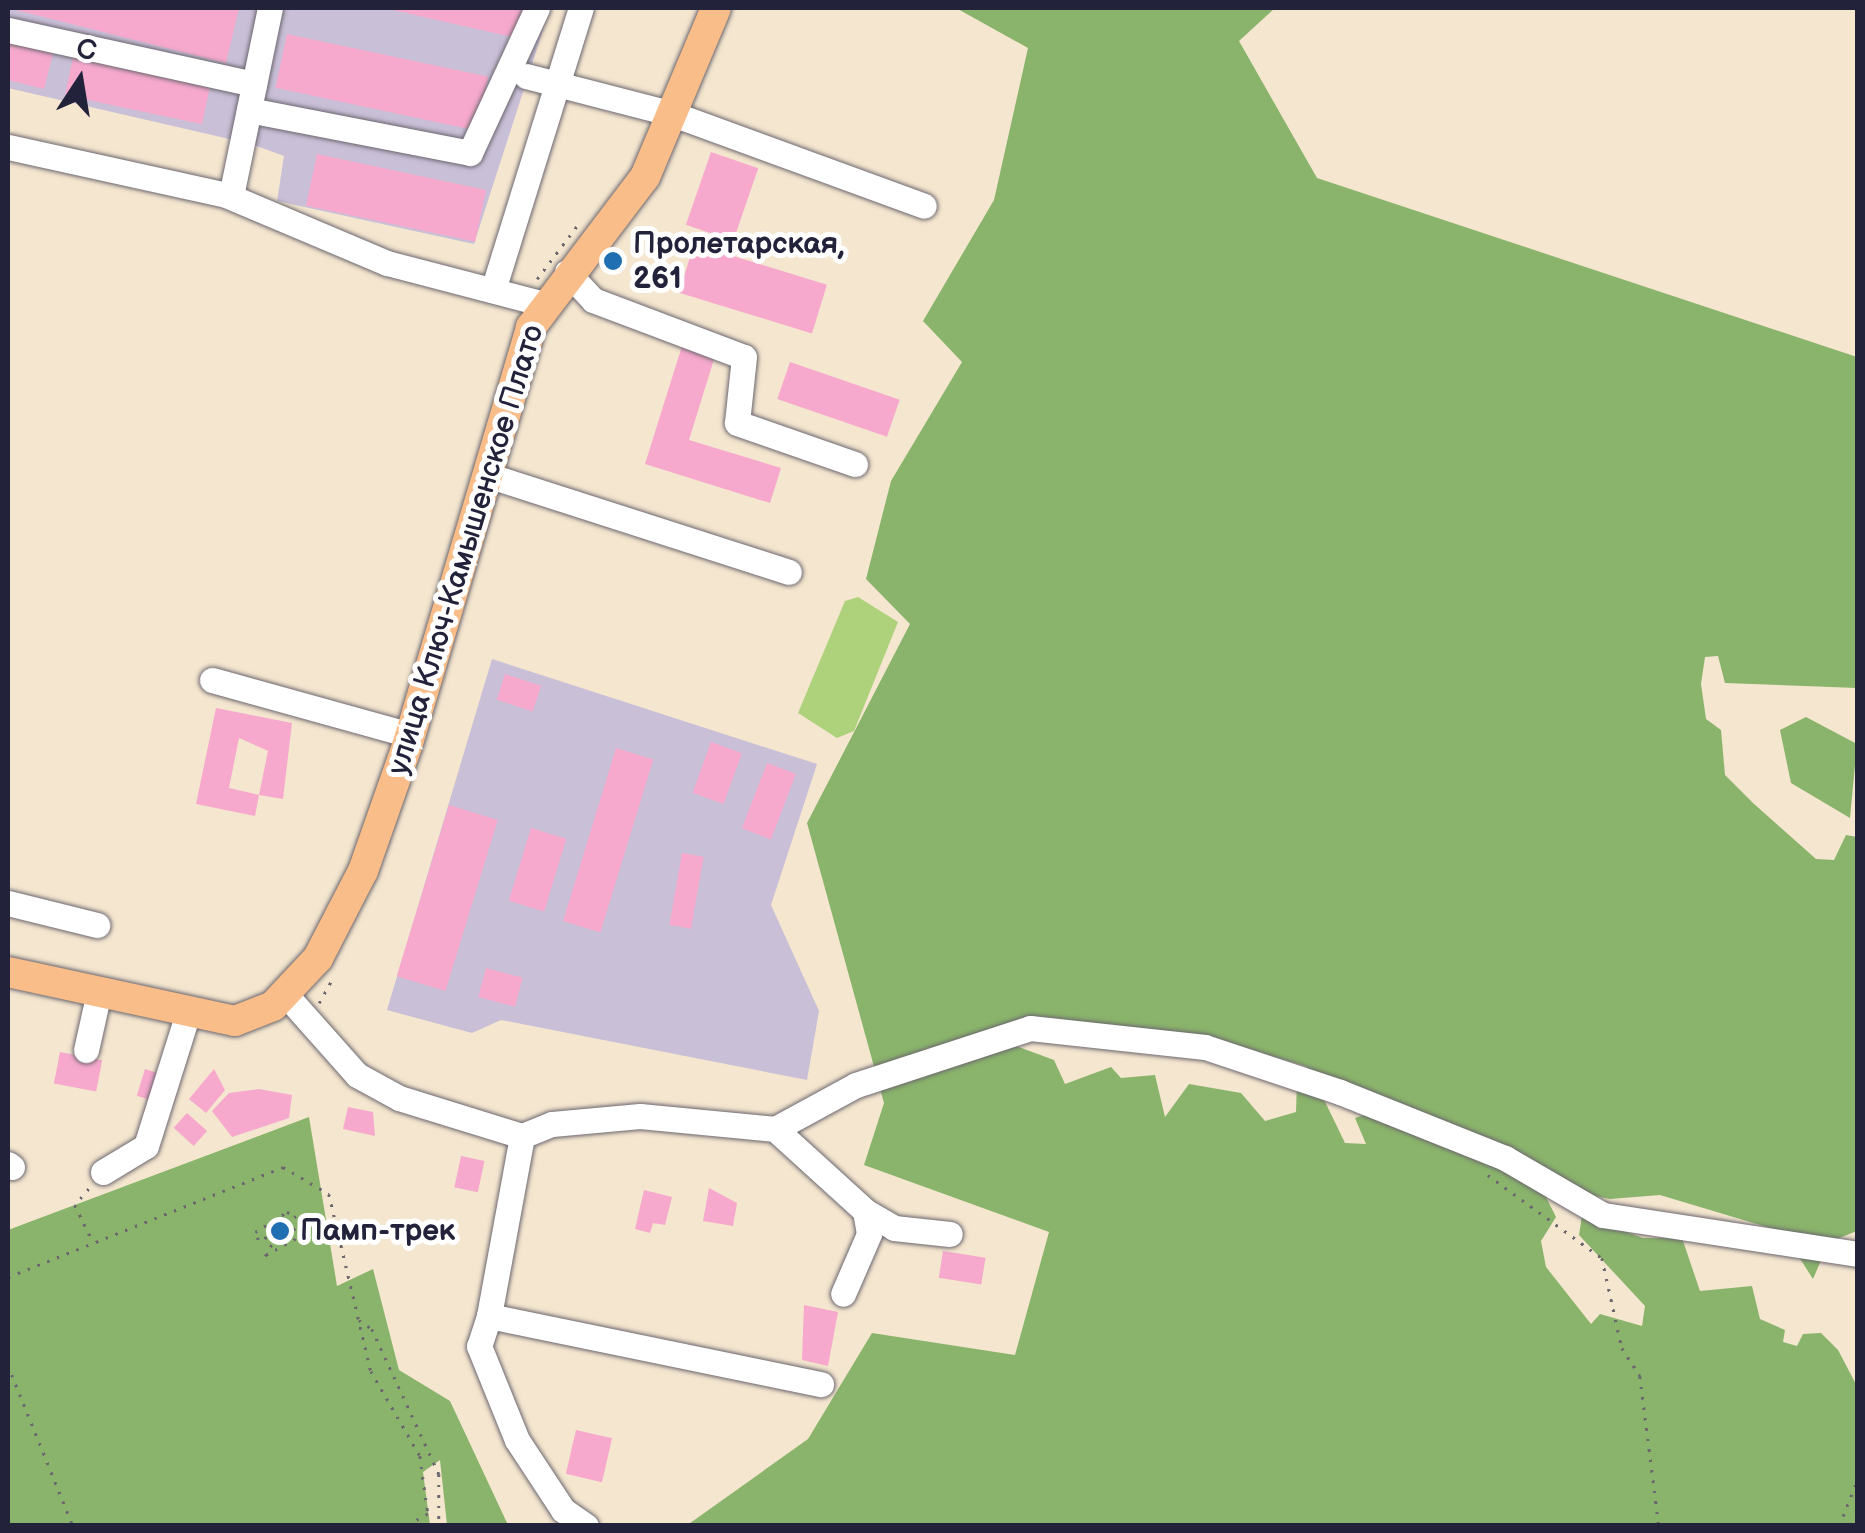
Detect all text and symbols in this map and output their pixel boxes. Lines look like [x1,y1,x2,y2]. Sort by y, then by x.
north arrow [30,30,130,130]
text: С [73,32,99,68]
place label: Пролетарская, 261 [633,226,845,296]
marker: Пролетарская, 261 [602,250,624,272]
street label: улица Ключ-Камышенское Плато [380,321,552,779]
place label: Памп-трек [300,1213,455,1249]
marker: Памп-трек [269,1220,291,1242]

